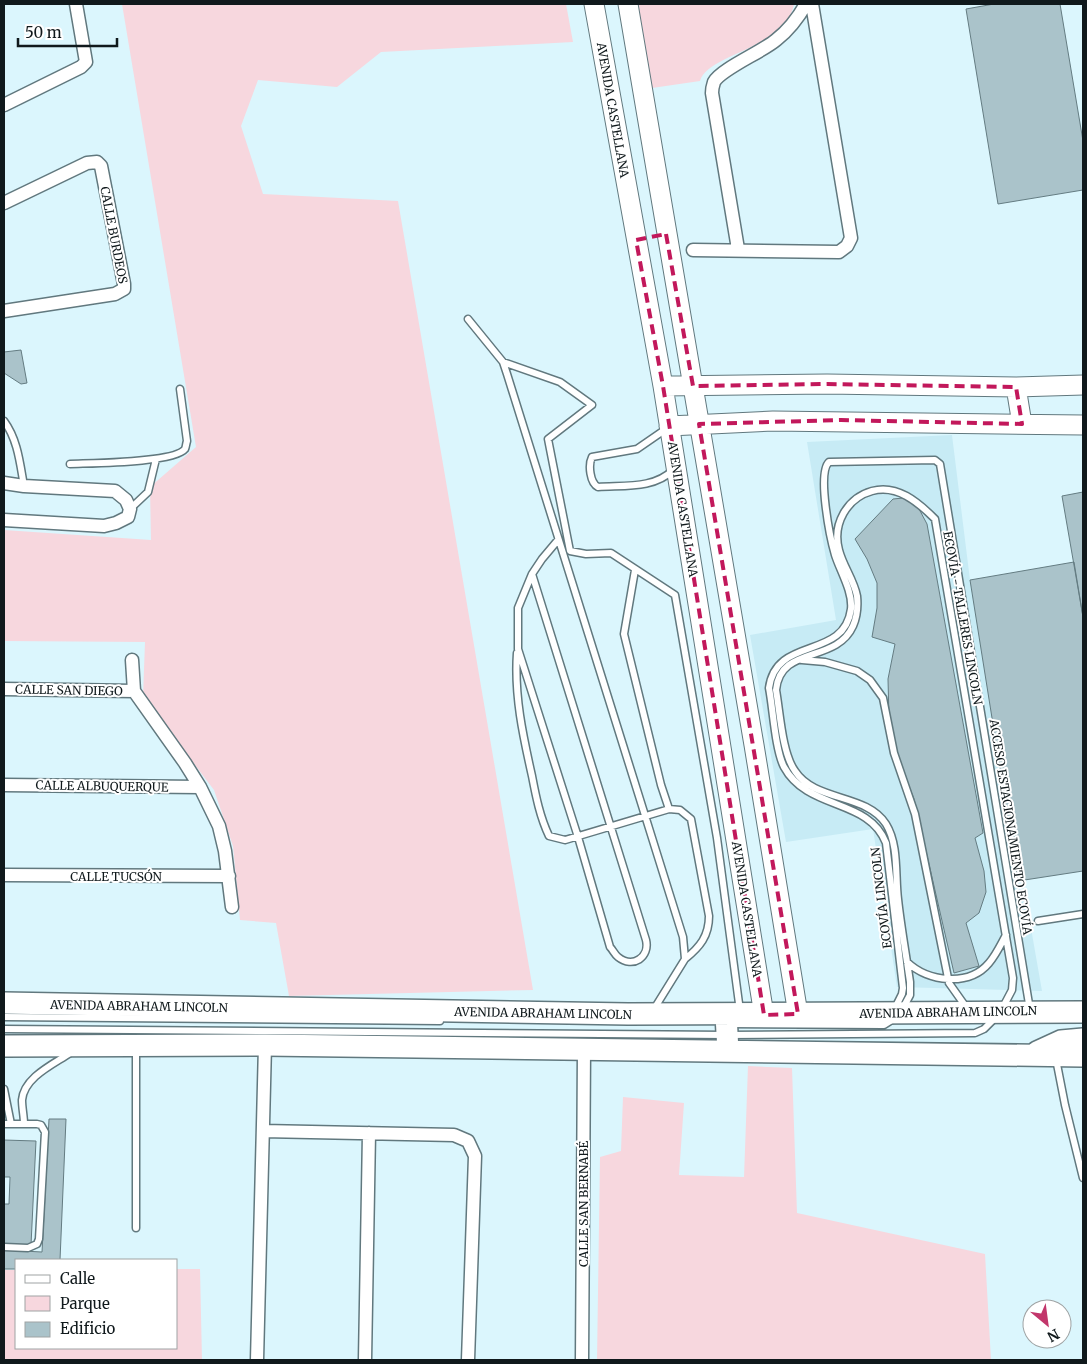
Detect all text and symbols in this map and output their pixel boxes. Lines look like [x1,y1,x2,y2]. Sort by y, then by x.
scale bar [18,15,116,47]
text: 50 m [25,23,62,42]
street label: AVENIDA CASTELLANA [594,40,632,179]
street label: CALLE BURDEOS [97,185,131,285]
street label: AVENIDA CASTELLANA [665,439,701,579]
street label: ECOVÍA - TALLERES LINCOLN [940,530,986,707]
street label: CALLE SAN DIEGO [15,682,123,698]
street label: ACCESO ESTACIONAMIENTO ECOVÍA [986,717,1036,936]
street label: CALLE ALBUQUERQUE [36,777,169,795]
street label: AVENIDA CASTELLANA [729,839,765,979]
street label: ECOVÍA LINCOLN [867,846,895,949]
street label: CALLE TUCSÓN [70,869,163,884]
street label: AVENIDA ABRAHAM LINCOLN [49,997,229,1015]
street label: AVENIDA ABRAHAM LINCOLN [858,1003,1038,1021]
street label: AVENIDA ABRAHAM LINCOLN [453,1004,633,1022]
street label: CALLE SAN BERNABÉ [576,1141,591,1267]
legend [15,1259,178,1349]
text: Calle [60,1269,95,1288]
text: Parque [60,1294,110,1313]
north arrow [1022,1299,1072,1349]
text: Edificio [60,1319,116,1338]
text: N [1044,1325,1063,1346]

